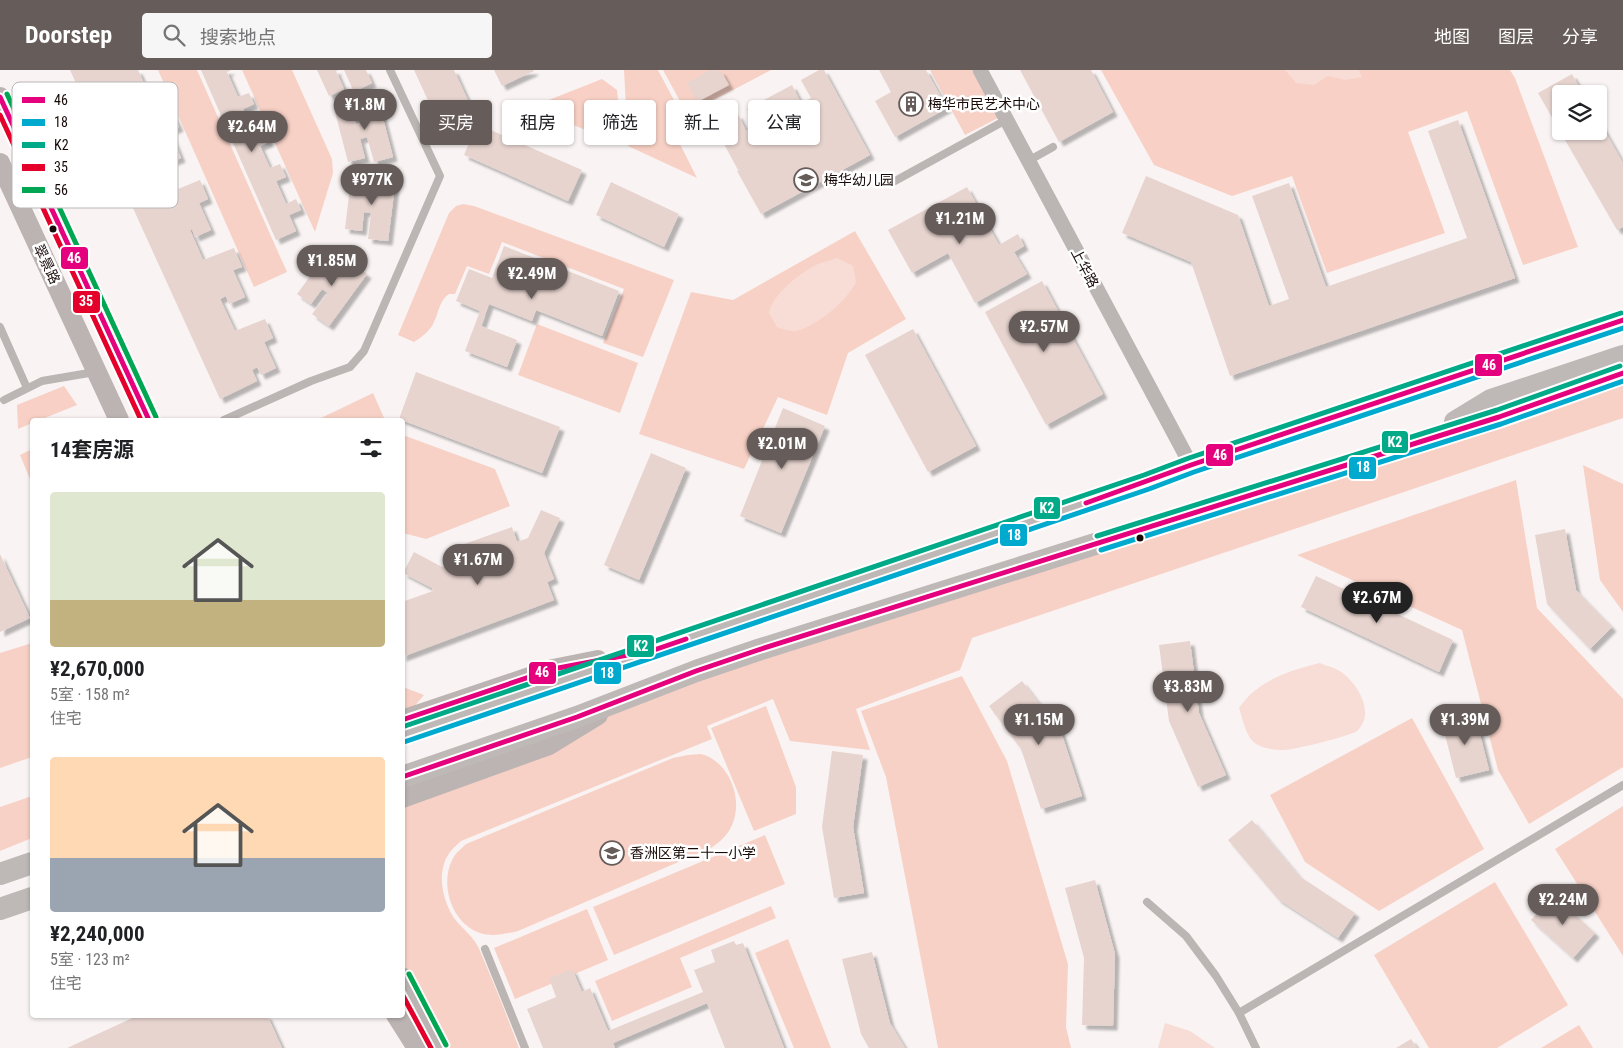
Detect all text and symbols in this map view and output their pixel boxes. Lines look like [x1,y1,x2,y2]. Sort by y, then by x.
search box [142,13,492,58]
text: Doorstep [25,21,112,49]
icon: search [160,21,188,49]
text: 搜索地点 [200,26,276,49]
text: 地图 [1434,26,1470,47]
text: 图层 [1498,26,1534,47]
text: 分享 [1562,26,1598,47]
legend [12,82,178,208]
map controls [1552,85,1607,140]
button: layers [1552,85,1607,140]
pin: ¥1.8M [330,88,400,131]
building icon: 梅华市民艺术中心 [898,91,924,117]
text: 46 [54,92,68,108]
text: ¥1.8M [345,95,385,114]
place label: 梅华市民艺术中心 [928,96,1040,112]
chip: 买房 [420,100,492,145]
chip: 租房 [502,100,574,145]
chip: 筛选 [584,100,656,145]
chip: 新上 [666,100,738,145]
chip: 公寓 [748,100,820,145]
pin: ¥2.64M [211,111,293,153]
text: 18 [54,114,68,130]
text: ¥2.64M [228,117,276,136]
text: K2 [54,137,69,153]
text: 35 [54,159,68,175]
pin: ¥977K [337,164,407,206]
school or university icon: 梅华幼儿园 [793,167,819,193]
text: ¥977K [352,170,392,189]
place label: 梅华幼儿园 [824,172,894,188]
text: 56 [54,182,68,198]
pin: ¥1.21M [919,202,1001,245]
text: ¥1.21M [936,209,984,228]
unlabelled marker [48,224,58,234]
street label: 翠景路 [31,242,63,286]
pin: ¥1.85M [291,244,373,287]
line badge: 46 [60,246,89,270]
street label: 上华路 [1068,246,1102,290]
text: 46 [67,250,81,266]
text: ¥1.85M [308,251,356,270]
pin: ¥2.49M [491,258,573,300]
text: ¥2.49M [508,264,556,283]
line badge: 35 [72,290,101,314]
text: 35 [79,293,93,309]
pin: ¥2.57M [1003,310,1085,353]
text: ¥2.57M [1020,317,1068,336]
line badge: 46 [1474,353,1503,377]
text: 46 [1482,357,1496,373]
pin: ¥2.01M [741,428,823,470]
line badge: K2 [1381,430,1409,454]
icon: filters [357,434,385,462]
text: ¥2.01M [758,434,806,453]
text: K2 [1388,434,1402,450]
text: 14套房源 [50,438,134,462]
line badge: 46 [1205,443,1234,467]
text: 46 [1213,447,1227,463]
line badge: 18 [1348,456,1377,480]
text: 18 [1356,459,1370,475]
line badge: K2 [1033,496,1061,520]
text: K2 [1040,500,1054,516]
line badge: 18 [999,523,1028,547]
icon: home [173,525,263,615]
text: 18 [1007,527,1021,543]
unlabelled marker [1135,533,1145,543]
pin: ¥1.67M [437,544,519,586]
text: ¥1.67M [454,550,502,569]
pin: ¥2.67M [1336,582,1418,624]
text: ¥2.67M [1353,588,1401,607]
line badge: K2 [626,634,655,658]
text: K2 [634,638,648,654]
text: ¥2,670,000 [50,657,145,681]
line badge: 46 [528,661,557,685]
line badge: 18 [593,661,622,685]
text: 46 [535,664,549,680]
text: 18 [600,665,614,681]
pin: ¥3.83M [1147,670,1229,713]
text: ¥3.83M [1164,677,1212,696]
text: 5室 · 158 m² [50,685,130,704]
pin: ¥1.15M [998,704,1080,746]
pin: ¥1.39M [1424,704,1506,746]
text: 住宅 [50,709,82,728]
text: ¥1.15M [1015,710,1063,729]
text: ¥1.39M [1441,710,1489,729]
icon: home [173,790,263,880]
school or university icon: 香洲区第二十一小学 [599,840,625,866]
place label: 香洲区第二十一小学 [630,845,756,861]
pin: ¥2.24M [1522,884,1604,926]
text: ¥2.24M [1539,890,1587,909]
text: ¥2,240,000 [50,922,145,946]
text: 5室 · 123 m² [50,950,130,969]
text: 住宅 [50,974,82,993]

